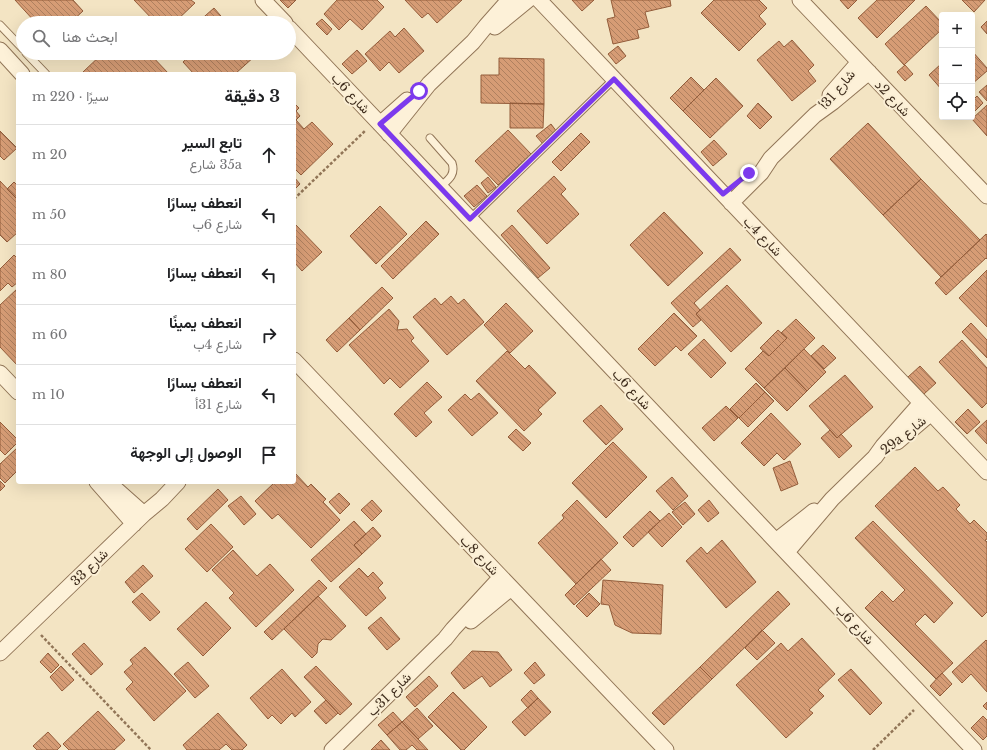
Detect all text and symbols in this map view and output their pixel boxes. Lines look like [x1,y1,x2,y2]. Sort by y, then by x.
map controls [939,12,975,120]
button: + [939,12,975,48]
search box [16,16,296,60]
icon: search [30,27,52,49]
text: ابحث هنا [62,27,118,46]
button: − [939,48,975,84]
street label: شارع 31أ [816,66,860,113]
street label: شارع 6ب [327,69,374,118]
street label: شارع 2د [870,77,914,121]
route start [410,82,428,100]
button: locate [939,84,975,120]
text: 3 دقيقة [225,86,280,107]
text: سيرًا · 220 m [32,88,109,105]
text: تابع السير [182,133,242,152]
icon: ahead [258,144,280,166]
text: 20 m [32,146,67,163]
text: 35a شارع [190,156,242,173]
route end [740,164,758,182]
text: انعطف يسارًا [167,193,242,212]
icon: left [258,204,280,226]
text: 50 m [32,206,66,223]
street label: شارع 4ب [739,213,786,261]
text: شارع 6ب [192,216,242,233]
text: انعطف يسارًا [167,263,242,282]
icon: left [258,264,280,286]
text: 80 m [32,266,67,283]
text: انعطف يمينًا [169,313,242,332]
icon: right [258,324,280,346]
text: 60 m [32,326,67,343]
text: شارع 4ب [193,336,242,353]
street label: شارع 6ب [608,365,655,414]
text: انعطف يسارًا [167,373,242,392]
icon: left [258,384,280,406]
text: 10 m [32,386,65,403]
text: شارع 31أ [195,396,242,413]
street label: 29a شارع [877,412,930,459]
text: الوصول إلى الوجهة [130,443,242,462]
icon: arrive [258,444,280,466]
street label: شارع 8ب [456,532,503,580]
street label: شارع 33 [67,545,112,590]
street label: شارع 6ب [831,600,878,649]
street label: شارع 31ب [364,669,416,721]

